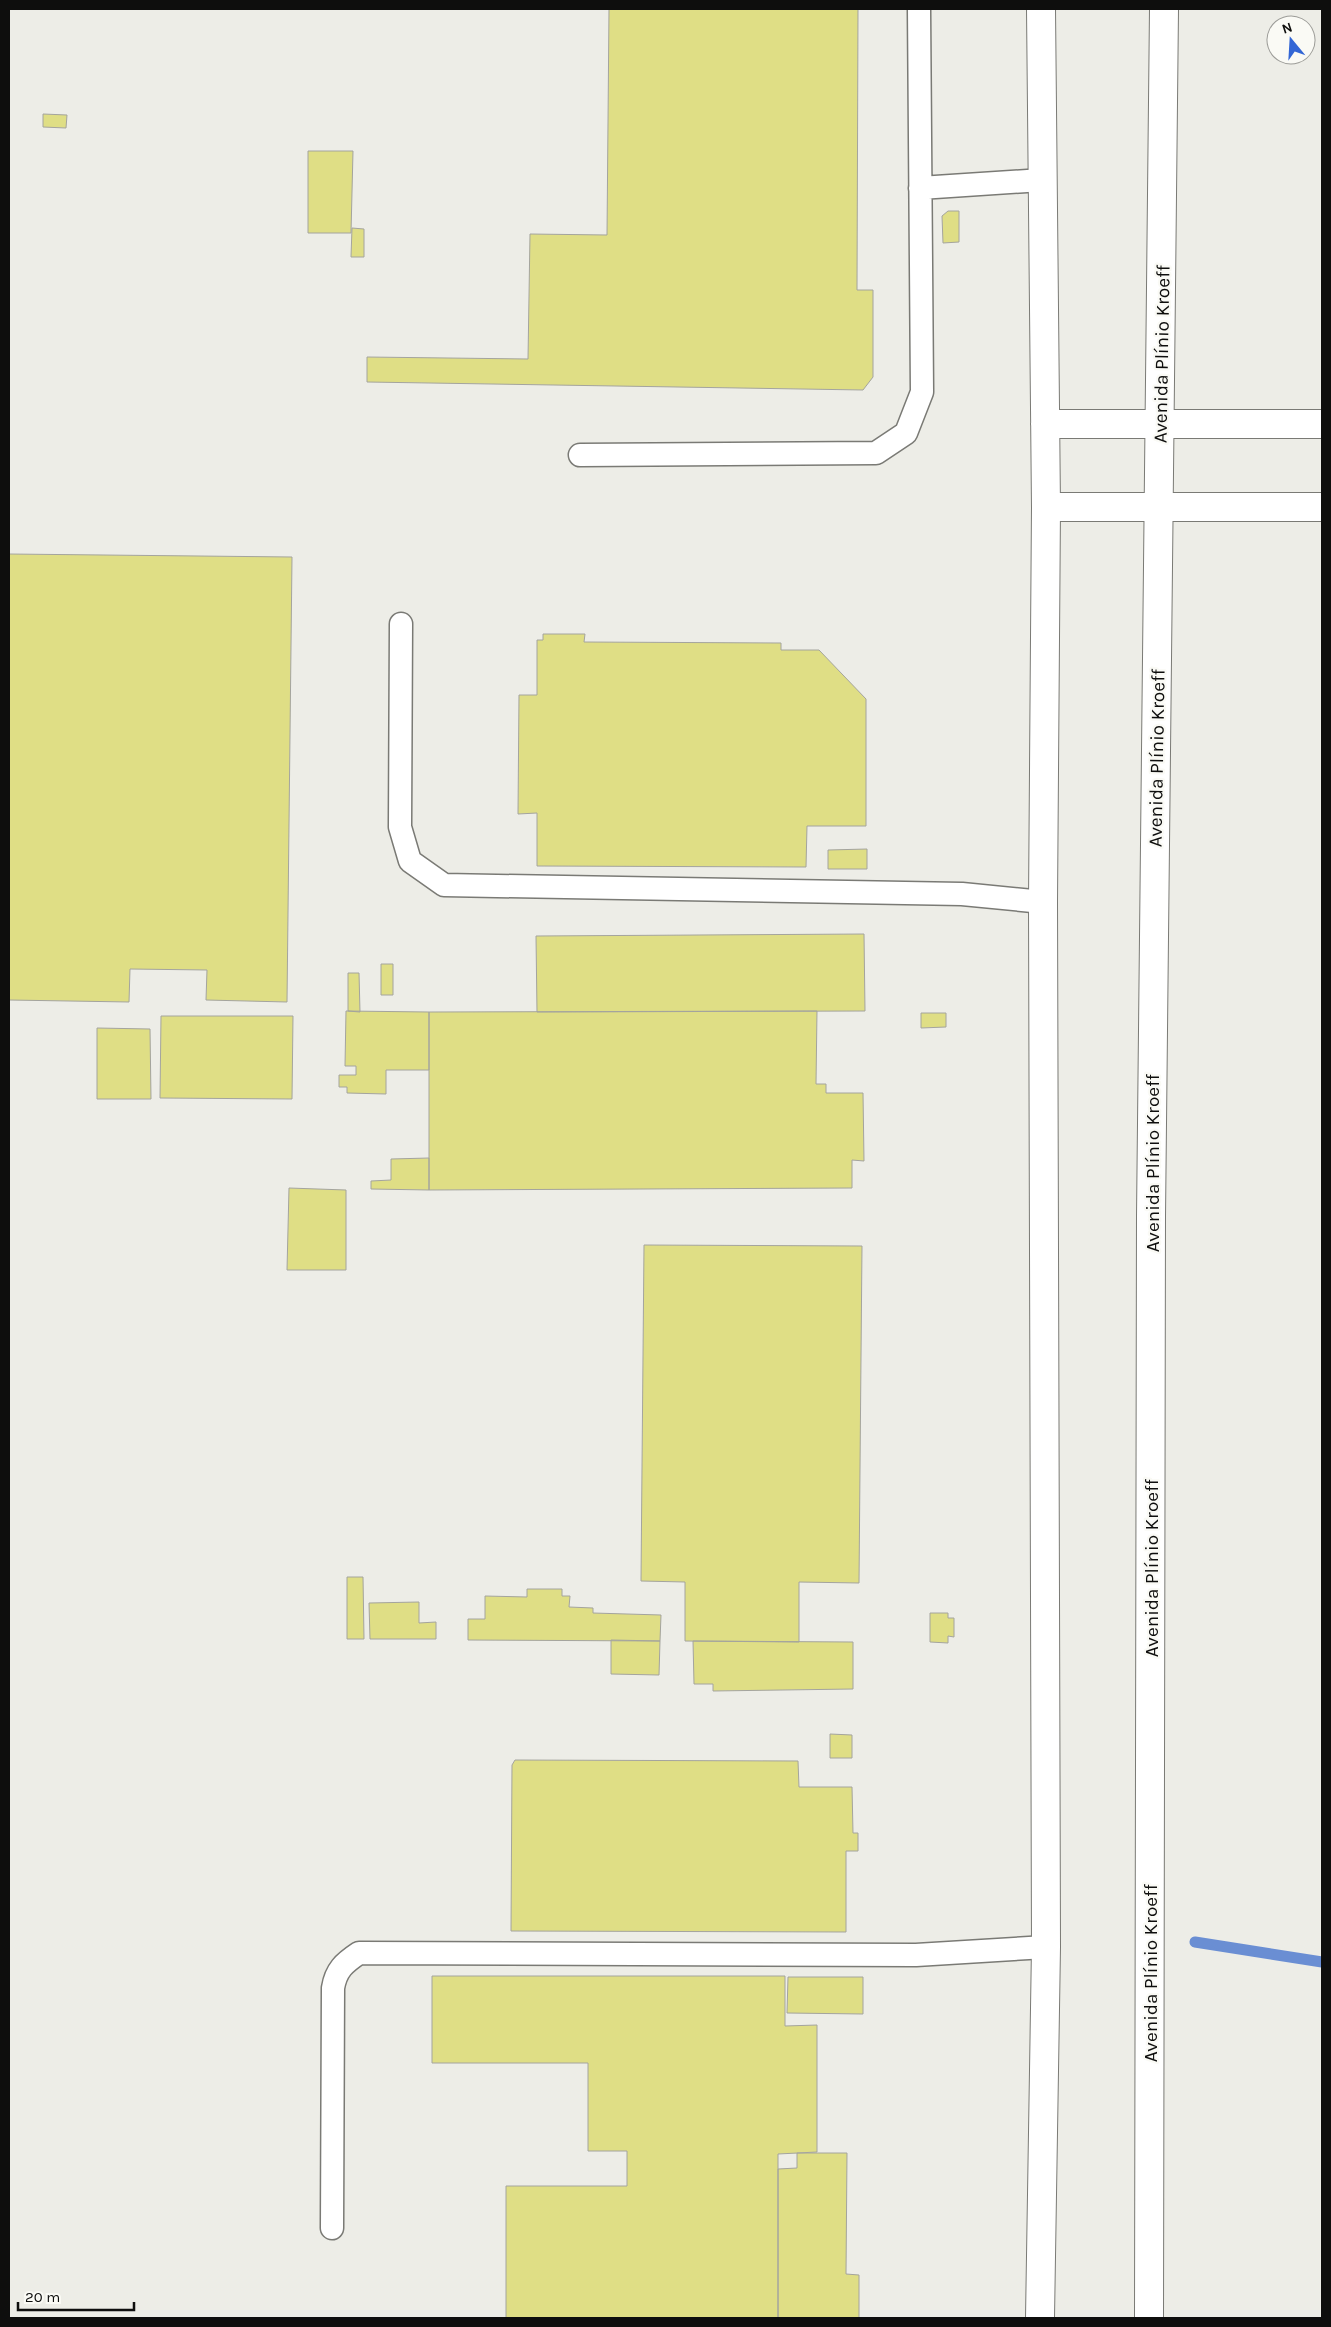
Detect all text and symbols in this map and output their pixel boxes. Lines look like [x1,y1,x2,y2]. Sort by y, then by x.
north arrow [1266,15,1316,65]
text: N [1280,18,1295,38]
street label: Avenida Plínio Kroeff [1149,264,1175,443]
street label: Avenida Plínio Kroeff [1144,668,1170,847]
street label: Avenida Plínio Kroeff [1142,1073,1164,1252]
street label: Avenida Plínio Kroeff [1141,1478,1163,1657]
street label: Avenida Plínio Kroeff [1140,1883,1162,2062]
scale bar [18,2280,134,2312]
text: 20 m [25,2288,60,2306]

